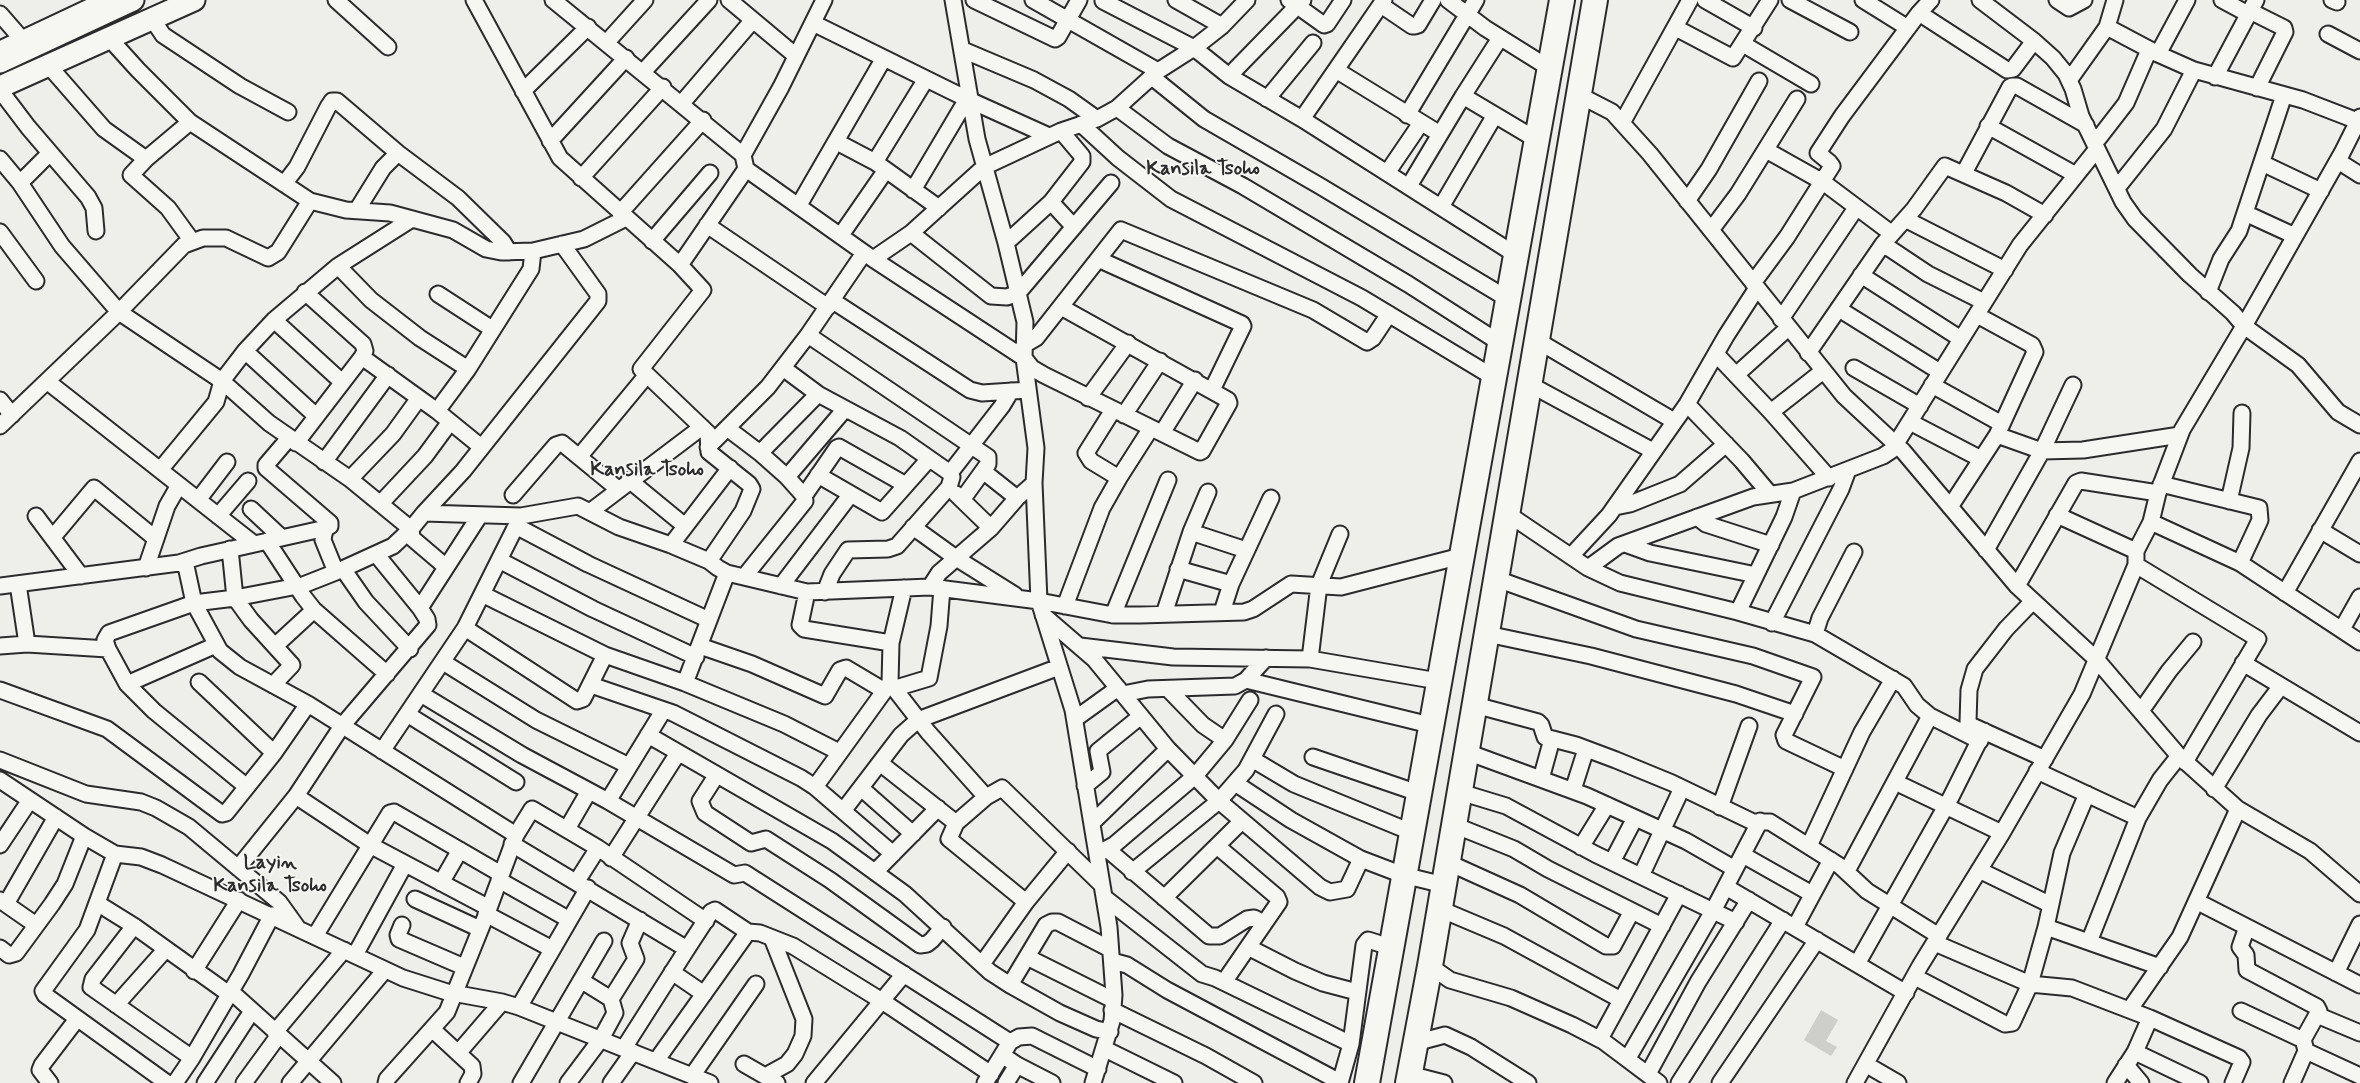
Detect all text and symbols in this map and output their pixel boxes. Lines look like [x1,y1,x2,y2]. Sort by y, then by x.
district label: Kansila Tsoho [1146,158,1260,182]
district label: Kansila Tsoho [590,459,704,483]
district label: Layin Kansila Tsoho [213,852,327,899]

